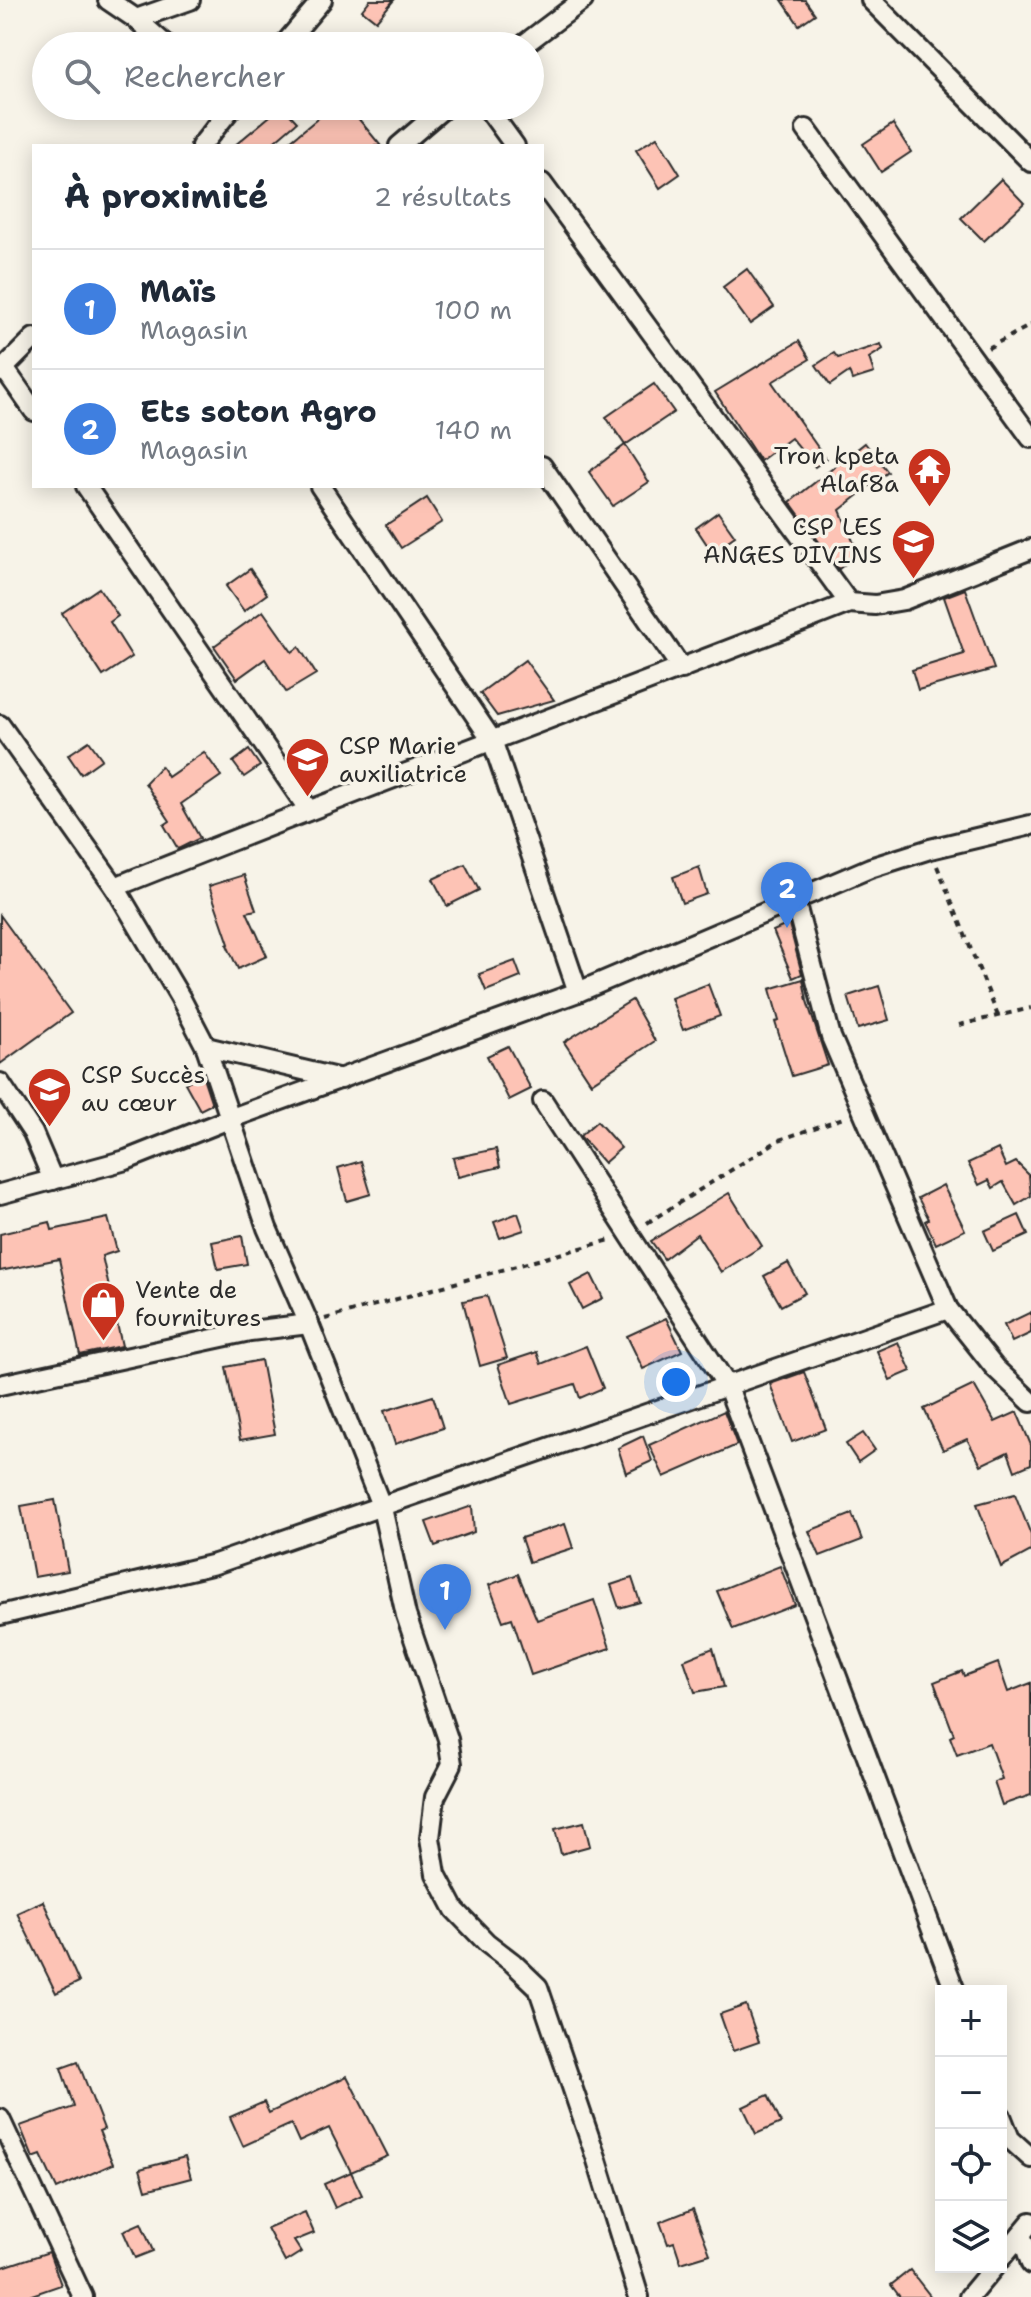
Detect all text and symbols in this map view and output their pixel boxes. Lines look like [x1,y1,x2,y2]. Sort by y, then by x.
search box [32,32,544,120]
icon: search [60,54,104,98]
text: Rechercher [124,56,286,97]
text: À proximité [64,173,268,219]
text: 2 résultats [374,179,512,214]
text: Maïs [140,271,216,312]
text: 1 [84,292,96,327]
text: 100 m [434,292,512,327]
text: Magasin [140,312,248,347]
text: Ets soton Agro [140,391,377,432]
text: 2 [81,412,99,447]
text: 140 m [435,412,512,447]
text: Magasin [140,432,248,467]
place label: Tron kpeta Alaf8a [774,440,899,500]
temple icon: Tron kpeta Alaf8a [906,446,954,509]
place label: CSP LES ANGES DIVINS [703,511,882,571]
school or university icon: CSP LES ANGES DIVINS [889,517,937,580]
place label: CSP Marie auxiliatrice [339,730,467,790]
school or university icon: CSP Marie auxiliatrice [284,736,332,799]
pin: 2 [761,862,813,928]
place label: CSP Succès au cœur [81,1059,205,1119]
school or university icon: CSP Succès au cœur [26,1065,74,1128]
place label: Vente de fournitures [135,1274,261,1334]
shop icon: Vente de fournitures [80,1280,128,1343]
your location [656,1362,696,1402]
pin: 1 [419,1564,471,1630]
map controls [935,1985,1007,2273]
button: + [935,1985,1007,2057]
button: − [935,2057,1007,2129]
button: locate [935,2129,1007,2201]
button: layers [935,2201,1007,2273]

